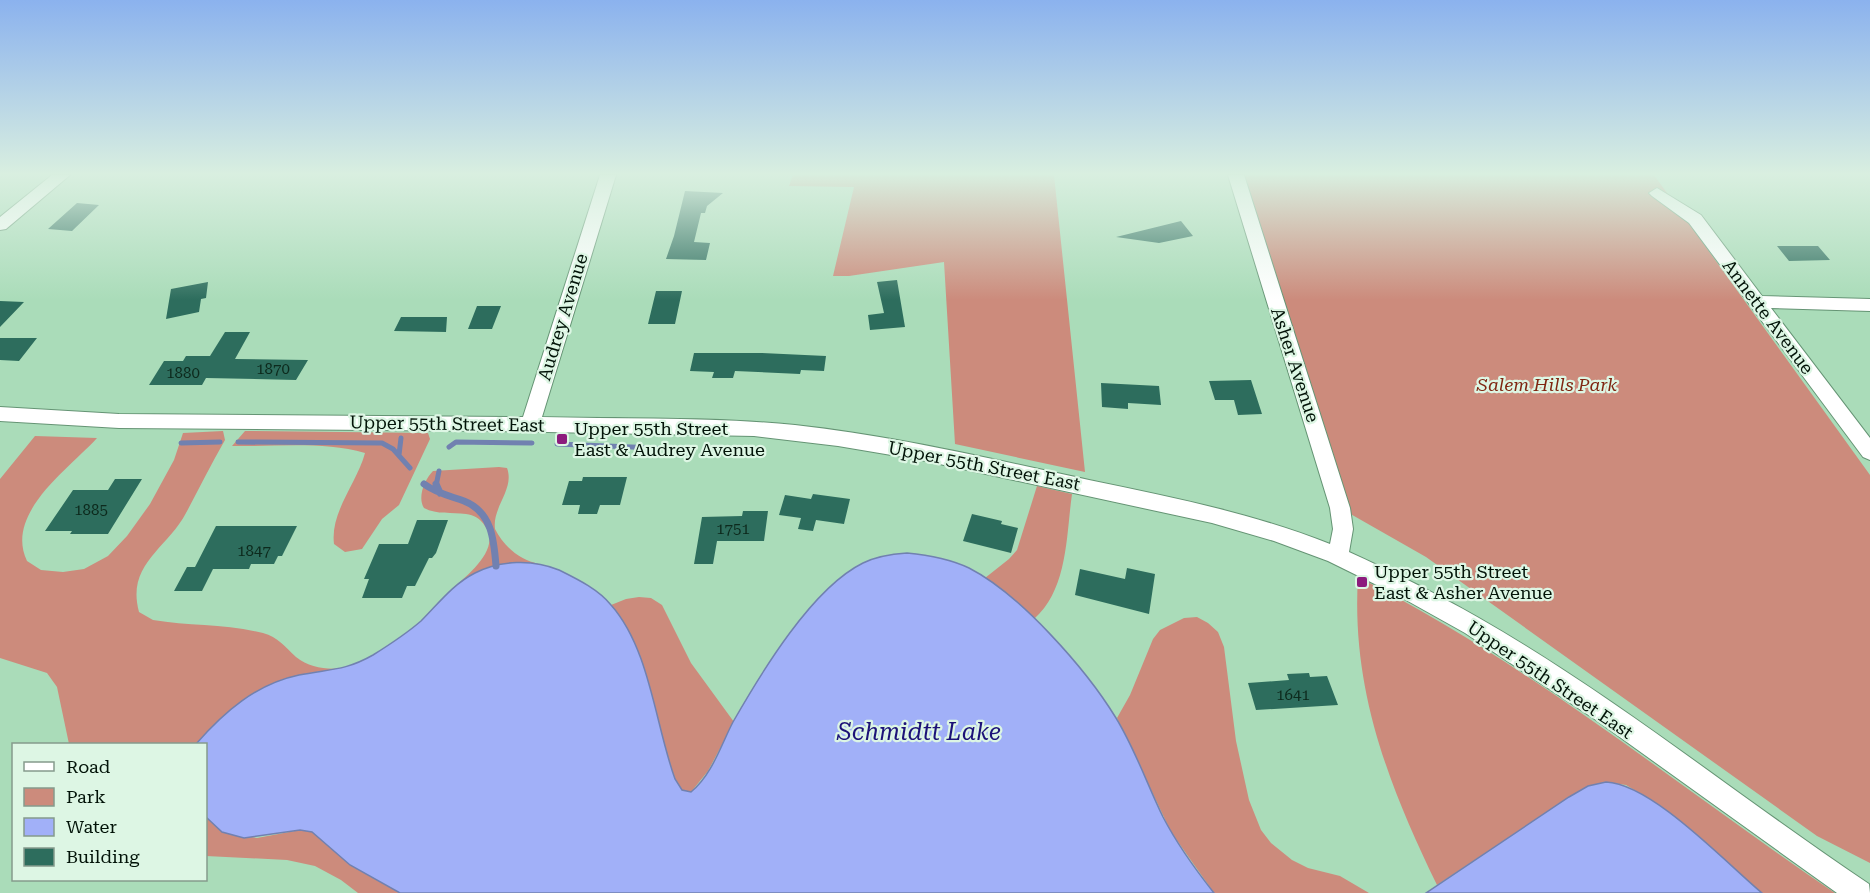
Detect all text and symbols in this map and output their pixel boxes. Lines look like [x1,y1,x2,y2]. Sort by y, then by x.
street label: Audrey Avenue [533,251,592,383]
street label: Annette Avenue [1718,255,1818,378]
street label: Asher Avenue [1267,305,1324,425]
house number: 1870 [256,360,290,378]
house number: 1880 [166,364,200,382]
park label: Salem Hills Park [1476,374,1617,395]
street label: Upper 55th Street East [349,411,545,436]
place label: Upper 55th Street East & Audrey Avenue [574,418,765,460]
marker: Upper 55th Street East & Audrey Avenue [555,432,569,446]
street label: Upper 55th Street East [886,437,1082,495]
house number: 1885 [74,501,108,519]
house number: 1751 [716,520,750,538]
house number: 1847 [237,542,271,560]
place label: Upper 55th Street East & Asher Avenue [1374,561,1553,603]
marker: Upper 55th Street East & Asher Avenue [1355,575,1369,589]
street label: Upper 55th Street East [1463,616,1637,743]
house number: 1641 [1276,686,1310,704]
water label: Schmidtt Lake [836,718,1001,746]
legend [12,743,207,881]
text: Road [66,756,111,777]
text: Park [66,786,106,807]
text: Water [66,816,117,837]
text: Building [66,846,140,867]

